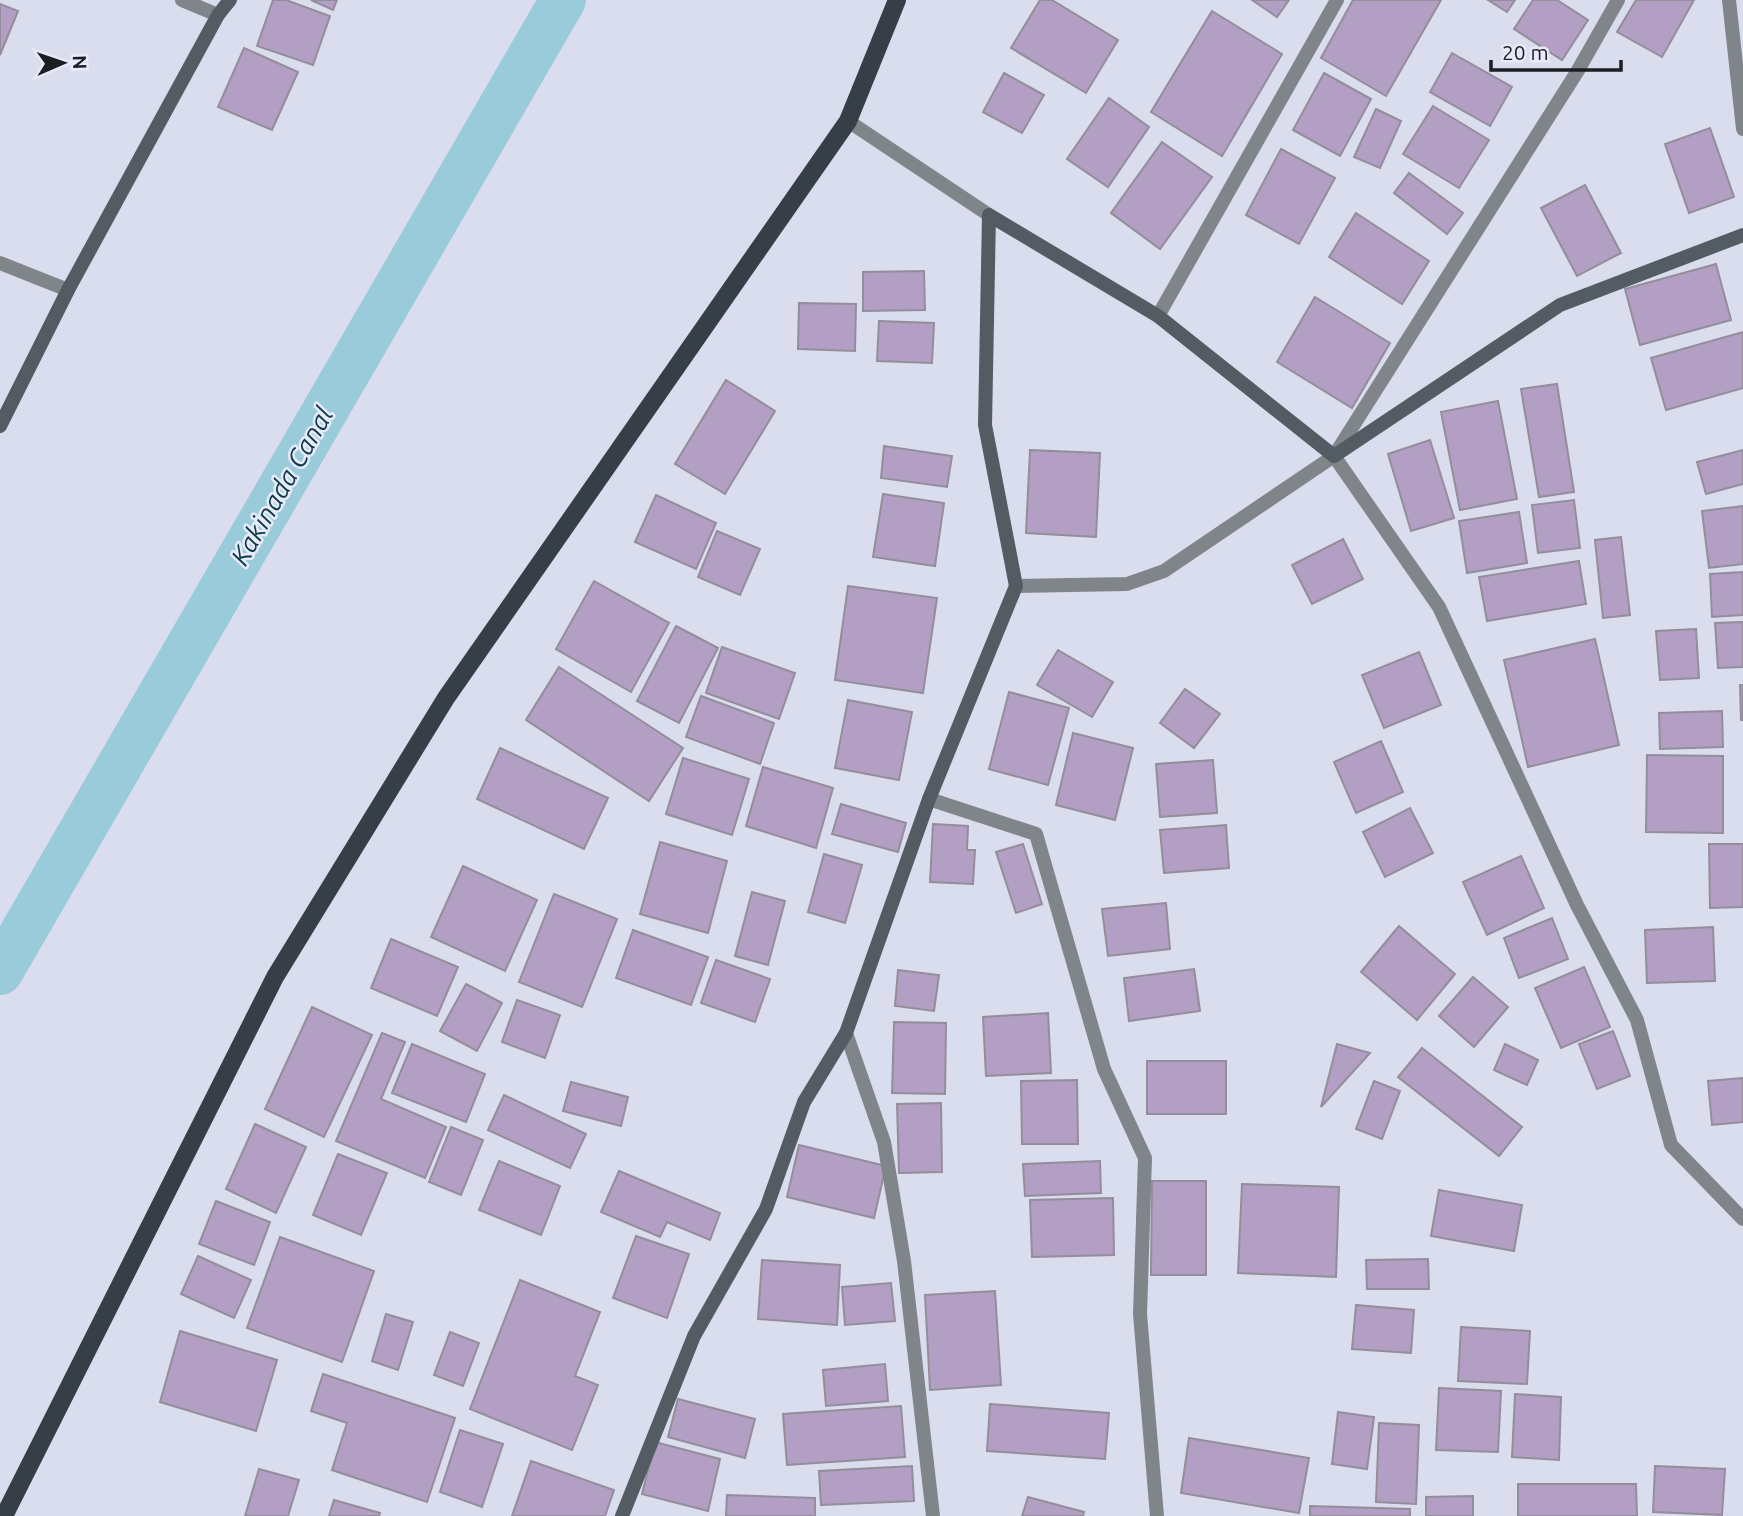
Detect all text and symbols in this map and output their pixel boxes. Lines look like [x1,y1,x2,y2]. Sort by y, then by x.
north arrow [28,28,98,98]
scale bar [1491,28,1620,72]
text: 20 m [1502,40,1549,64]
text: N [69,55,91,70]
water label: Kakinada Canal [225,402,339,570]

